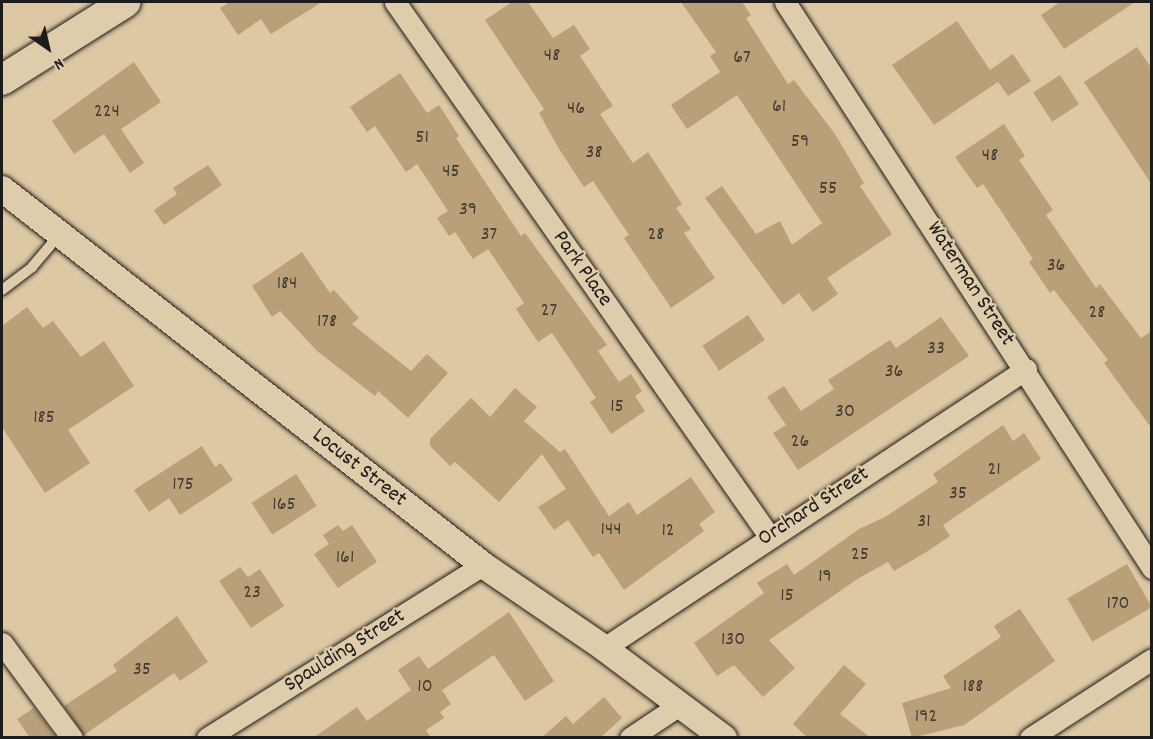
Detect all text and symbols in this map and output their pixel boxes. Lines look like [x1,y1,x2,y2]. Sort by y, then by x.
north arrow [18,18,78,78]
house number: 48 [544,44,560,68]
house number: 67 [733,46,751,70]
text: N [49,52,68,75]
house number: 61 [772,95,786,119]
house number: 46 [567,97,585,121]
house number: 224 [94,100,120,124]
house number: 51 [415,126,429,150]
house number: 59 [791,130,809,154]
house number: 38 [586,141,602,165]
house number: 48 [982,144,998,168]
house number: 45 [442,160,460,184]
house number: 55 [819,177,837,201]
house number: 39 [459,198,477,222]
street label: Waterman Street [920,217,1020,351]
house number: 37 [481,223,497,247]
house number: 28 [648,223,664,247]
street label: Park Place [546,226,618,312]
house number: 36 [1047,254,1065,278]
house number: 184 [277,272,297,296]
house number: 27 [541,299,557,323]
house number: 28 [1089,301,1105,325]
house number: 178 [317,310,337,334]
house number: 33 [927,337,945,361]
house number: 36 [885,360,903,384]
house number: 15 [610,395,624,419]
house number: 30 [835,400,855,424]
house number: 185 [33,406,55,430]
street label: Locust Street [306,423,412,513]
house number: 26 [791,430,809,454]
house number: 21 [987,458,1001,482]
street label: Orchard Street [754,461,874,553]
house number: 175 [172,473,194,497]
house number: 35 [949,482,967,506]
house number: 165 [272,493,296,517]
house number: 31 [917,510,931,534]
house number: 144 [601,518,621,542]
house number: 12 [661,519,675,543]
house number: 25 [851,543,869,567]
house number: 161 [336,546,354,570]
house number: 19 [818,565,832,589]
house number: 23 [243,581,261,605]
house number: 15 [780,584,794,608]
house number: 170 [1107,592,1129,616]
street label: Spaulding Street [280,603,410,699]
house number: 130 [721,628,745,652]
house number: 35 [133,658,151,682]
house number: 10 [417,675,433,699]
house number: 188 [963,675,983,699]
house number: 192 [915,705,937,729]

